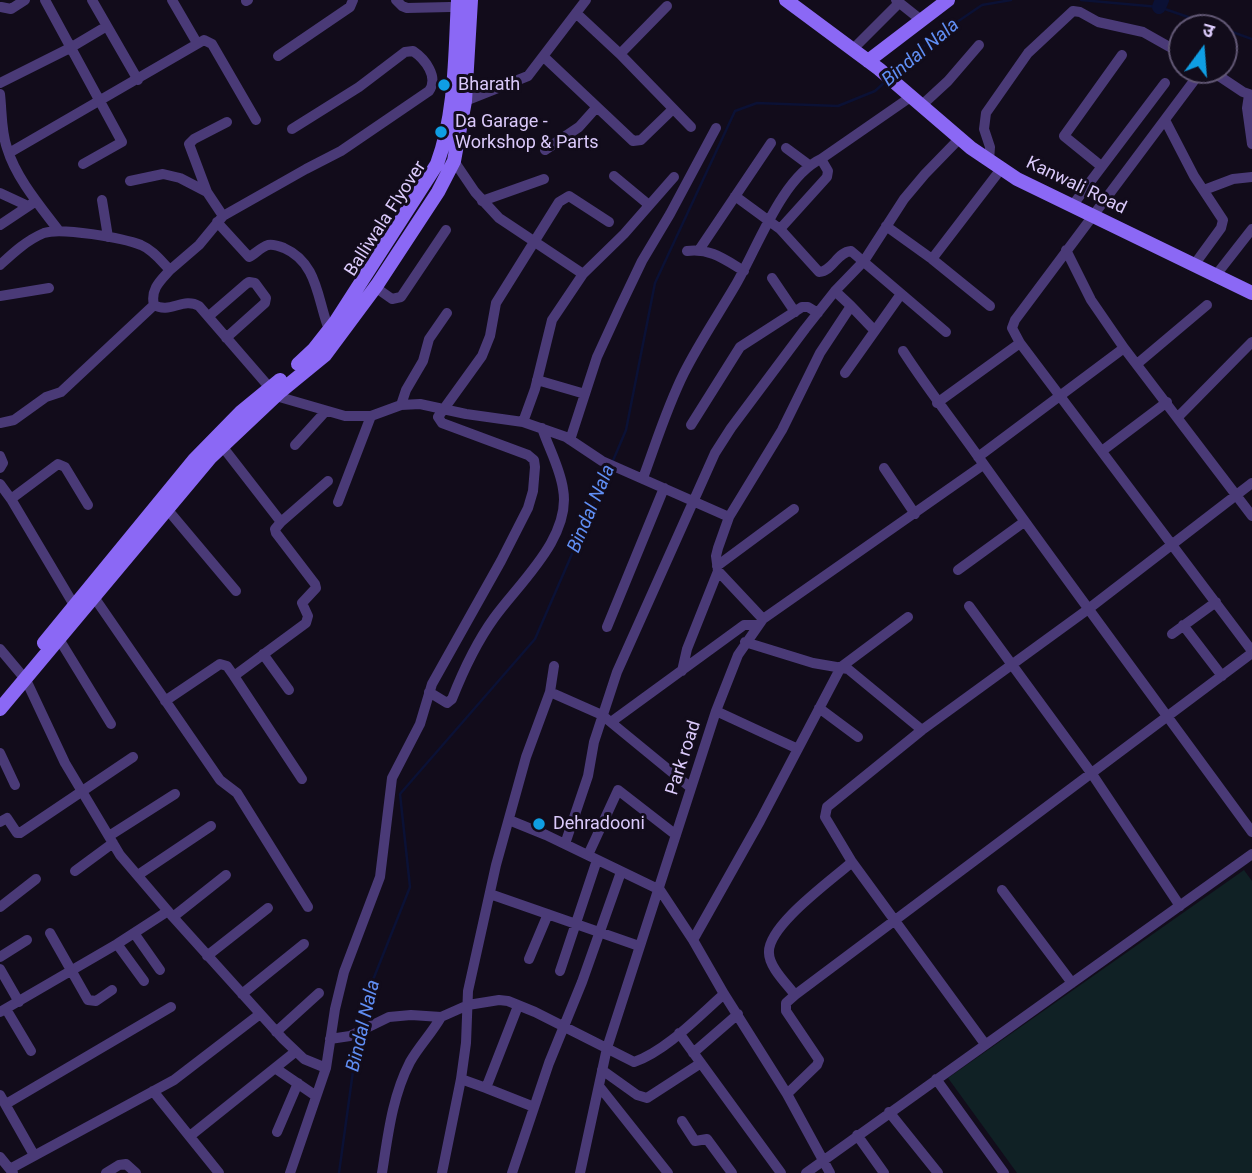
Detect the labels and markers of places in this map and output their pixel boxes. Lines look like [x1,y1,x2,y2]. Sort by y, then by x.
place label: Bharath [458,74,520,96]
marker: Bharath [436,77,452,93]
place label: Da Garage - Workshop & Parts [455,111,599,154]
marker: Da Garage - Workshop & Parts [433,124,449,140]
place label: Dehradooni [553,813,645,835]
marker: Dehradooni [531,816,547,832]

